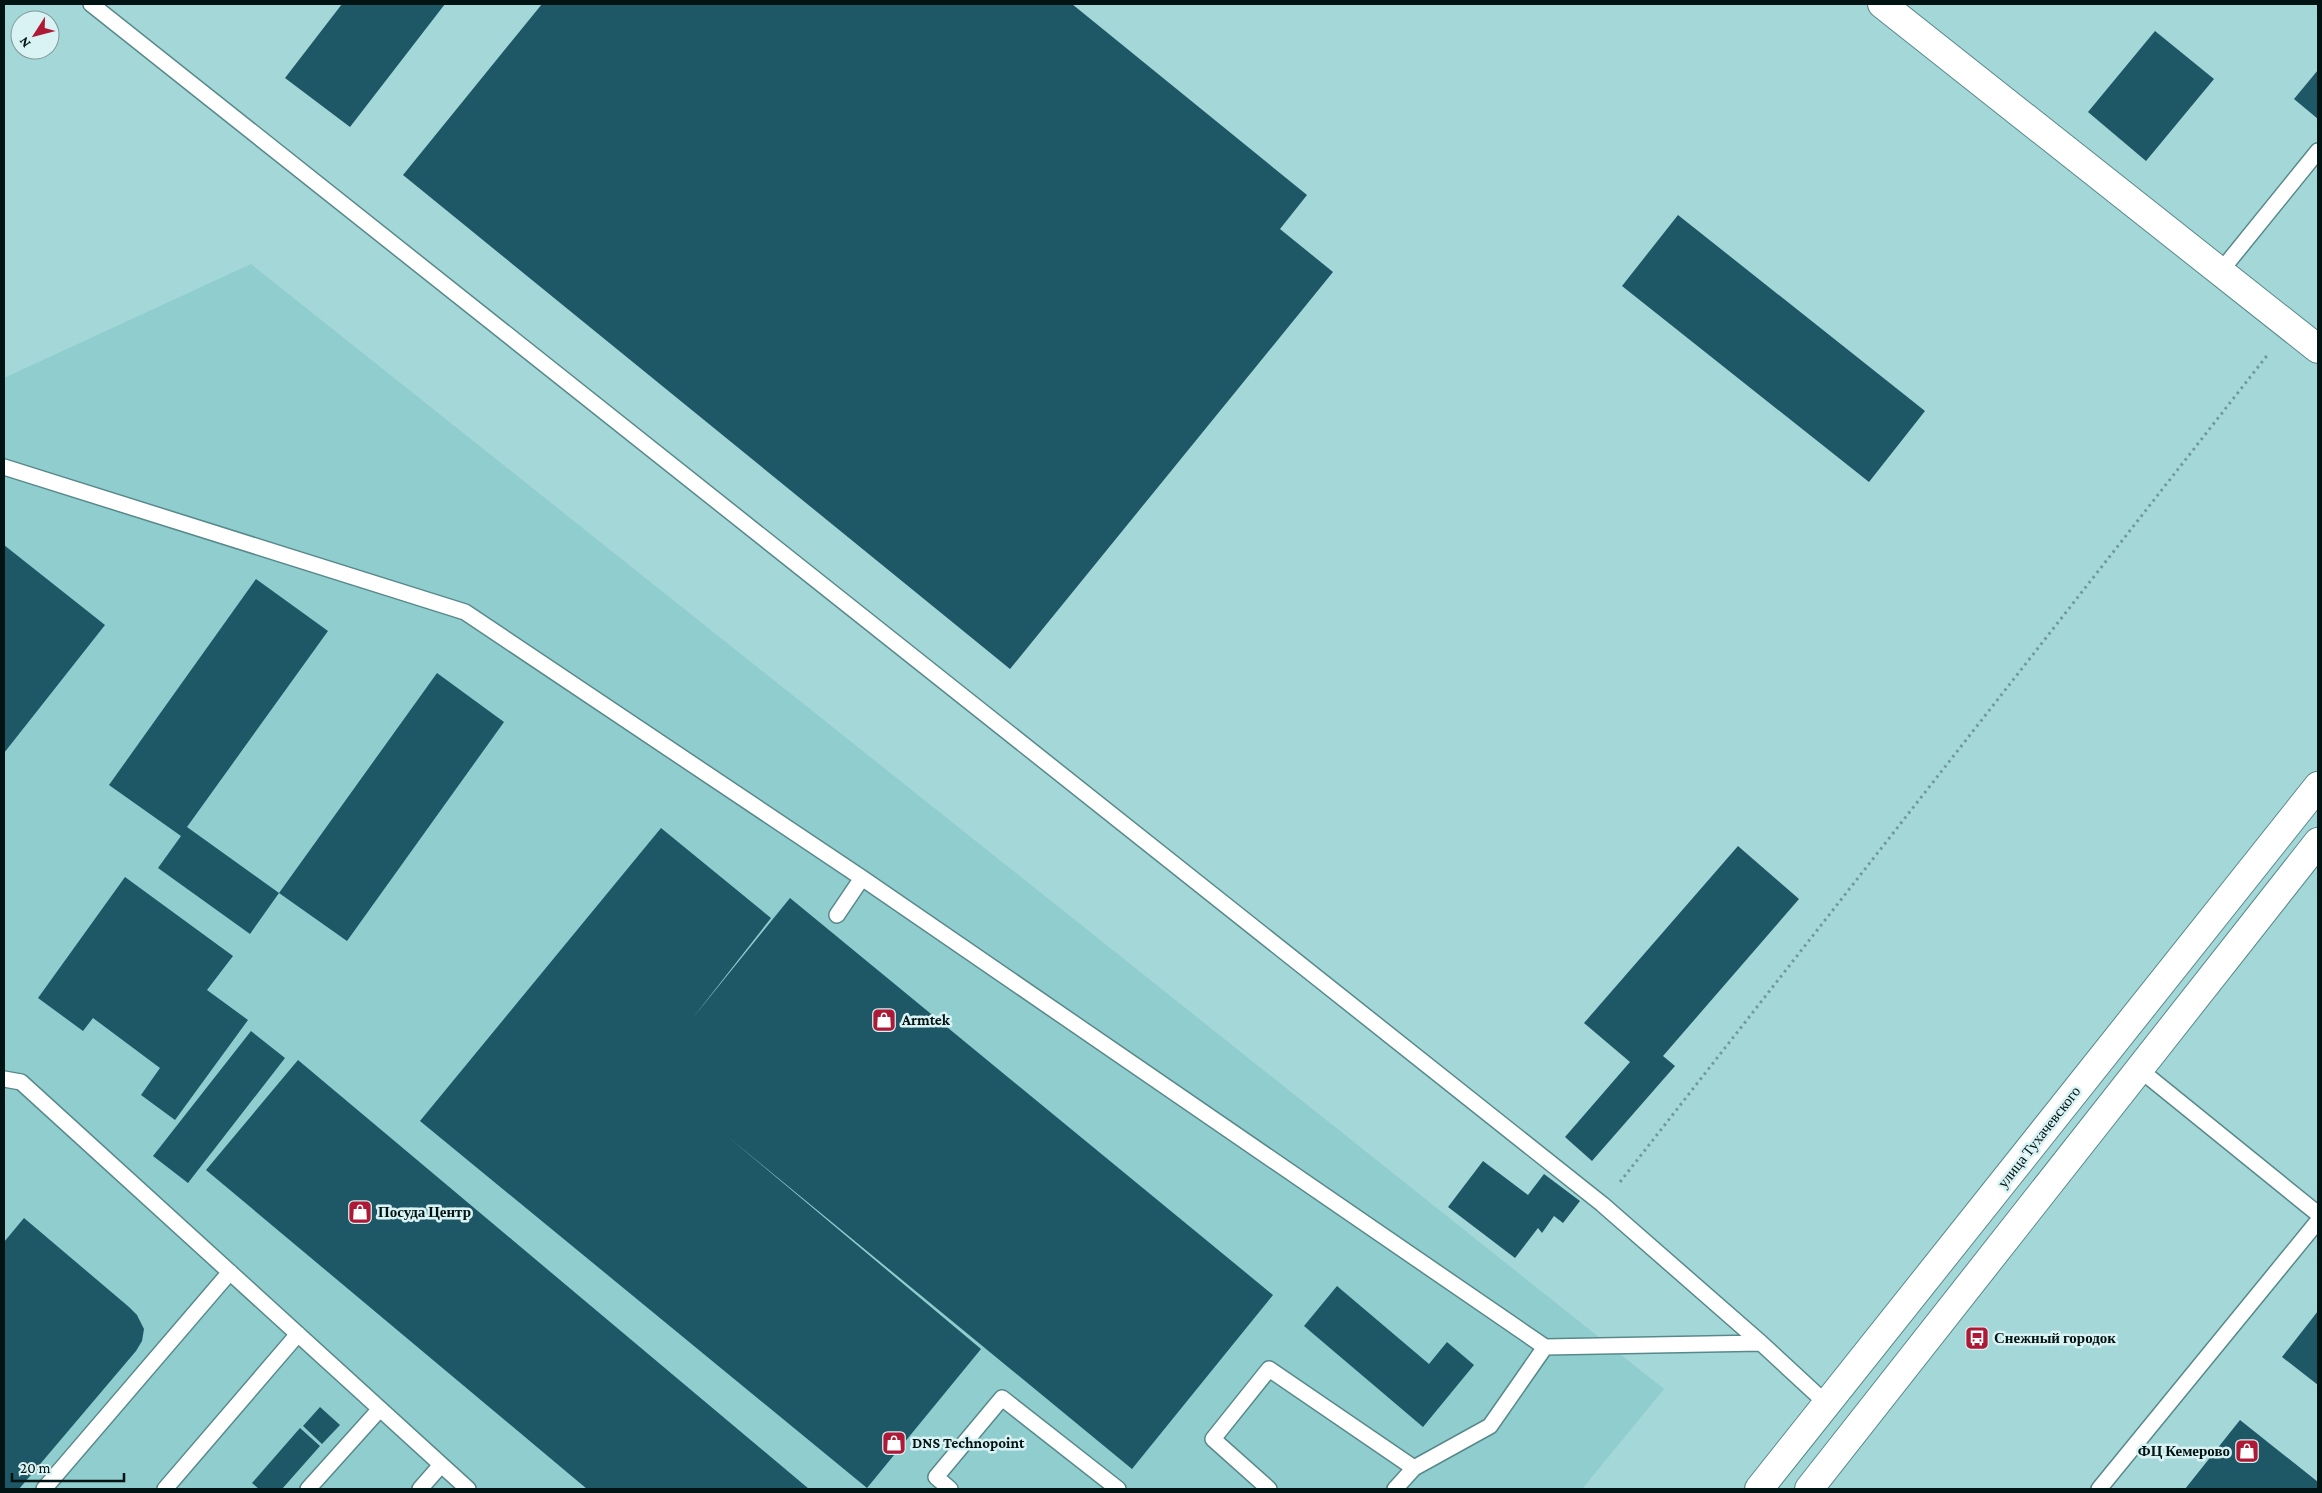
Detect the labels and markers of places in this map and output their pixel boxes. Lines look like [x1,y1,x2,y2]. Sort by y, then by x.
shop icon: Armtek [871,1007,897,1033]
place label: Armtek [901,1012,951,1028]
shop icon: Посуда Центр [347,1199,373,1225]
place label: Посуда Центр [378,1204,471,1220]
bus stop icon: Снежный городок [1964,1325,1990,1351]
place label: Снежный городок [1994,1330,2116,1346]
shop icon: DNS Technopoint [881,1430,907,1456]
place label: DNS Technopoint [912,1435,1025,1451]
shop icon: ФЦ Кемерово [2234,1438,2260,1464]
place label: ФЦ Кемерово [2138,1443,2230,1459]

